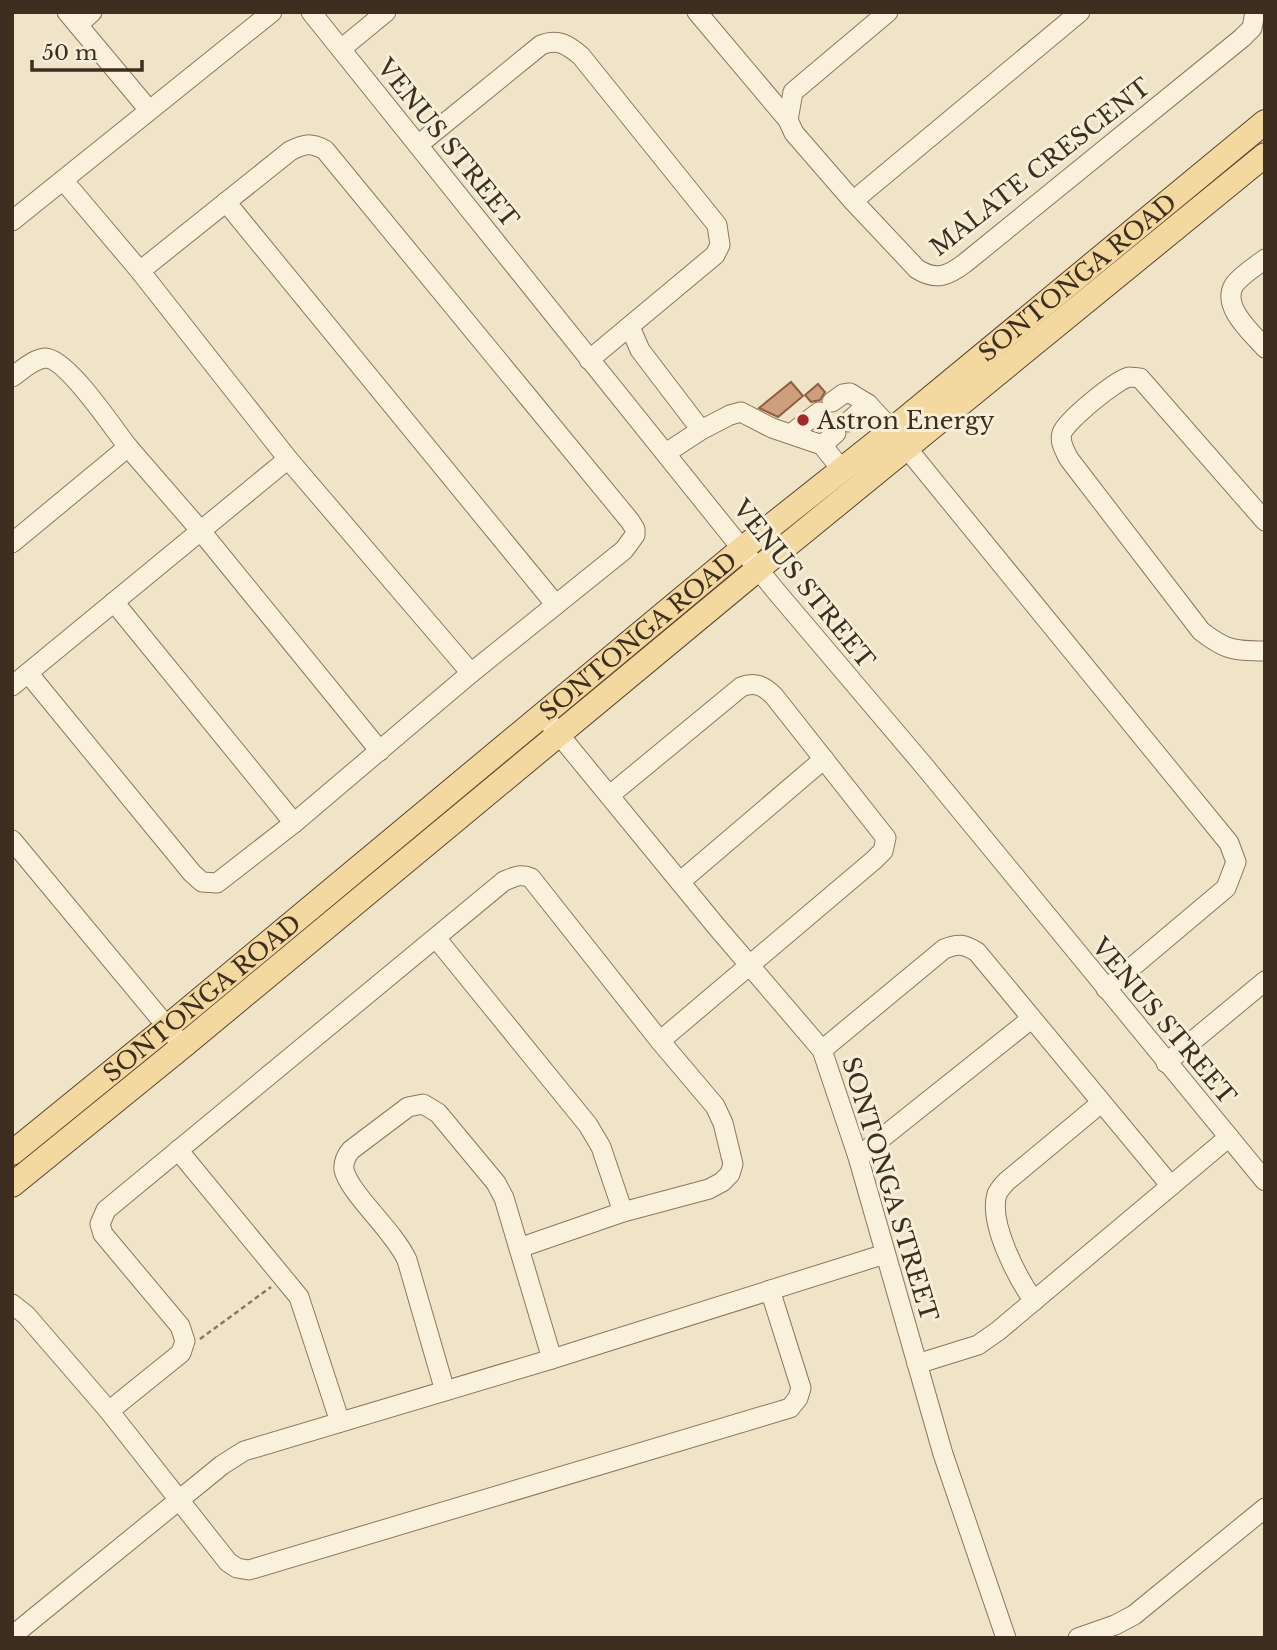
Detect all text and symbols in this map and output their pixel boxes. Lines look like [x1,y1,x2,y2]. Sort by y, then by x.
scale bar [32,28,142,72]
text: 50 m [42,40,98,66]
street label: VENUS STREET [371,52,525,233]
street label: MALATE CRESCENT [924,72,1156,262]
street label: SONTONGA ROAD [972,187,1182,367]
place label: Astron Energy [816,406,995,435]
marker: Astron Energy [795,412,811,428]
street label: VENUS STREET [727,493,881,674]
street label: SONTONGA ROAD [533,545,742,726]
street label: SONTONGA ROAD [97,908,306,1088]
street label: VENUS STREET [1085,931,1242,1110]
street label: SONTONGA STREET [836,1053,944,1325]

